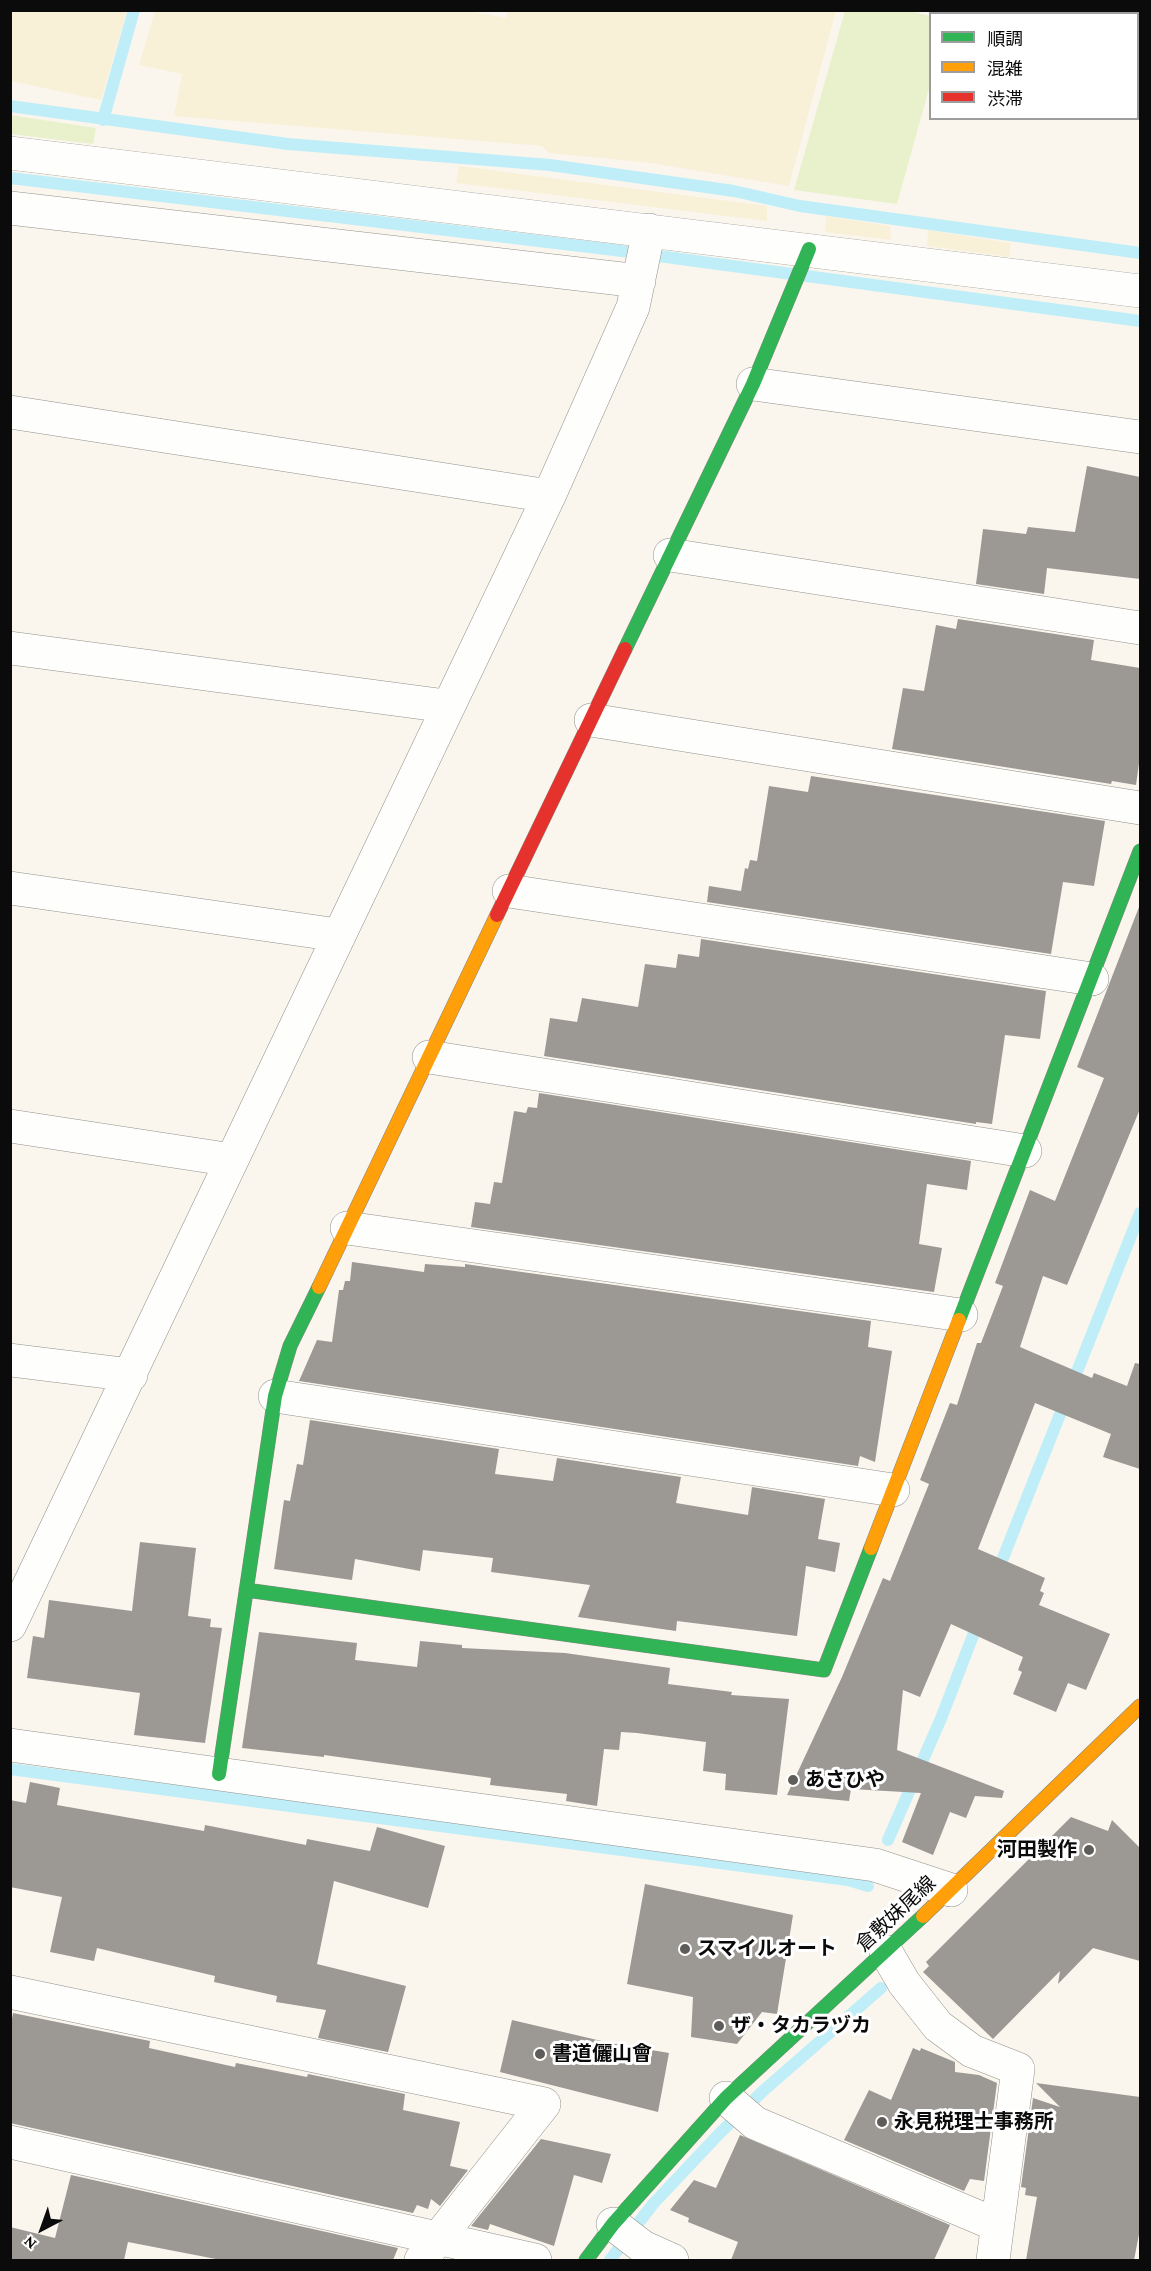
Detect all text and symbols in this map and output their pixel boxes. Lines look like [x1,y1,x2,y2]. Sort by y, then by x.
legend [929,12,1139,120]
text: 順調 [987,29,1023,49]
text: 混雑 [987,59,1023,79]
text: 渋滞 [987,89,1023,109]
place label: あさひや [805,1768,885,1792]
marker: あさひや [786,1773,800,1787]
place label: 河田製作 [997,1838,1077,1862]
marker: 河田製作 [1082,1843,1096,1857]
street label: 倉敷妹尾線 [851,1871,941,1957]
place label: スマイルオート [697,1937,837,1961]
marker: スマイルオート [678,1942,692,1956]
place label: ザ・タカラヅカ [731,2014,871,2038]
marker: ザ・タカラヅカ [712,2019,726,2033]
place label: 書道儷山會 [552,2042,652,2066]
marker: 書道儷山會 [533,2047,547,2061]
place label: 永見税理士事務所 [894,2110,1054,2134]
marker: 永見税理士事務所 [875,2115,889,2129]
north arrow [12,2199,72,2259]
text: N [20,2233,40,2253]

